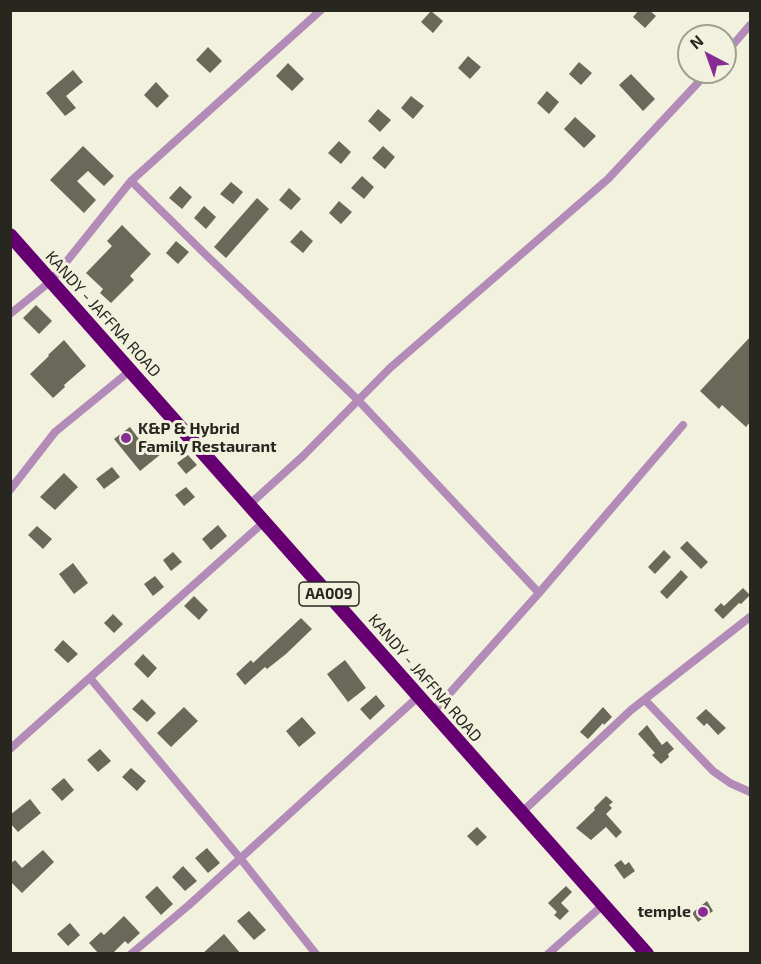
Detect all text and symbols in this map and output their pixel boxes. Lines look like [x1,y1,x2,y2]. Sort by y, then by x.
north arrow [677,24,737,84]
text: N [686,31,707,53]
street label: KANDY - JAFFNA ROAD [41,247,165,381]
place label: K&P & Hybrid Family Restaurant [138,419,277,457]
marker: K&P & Hybrid Family Restaurant [119,431,133,445]
road number: AA009 [299,582,359,606]
street label: KANDY - JAFFNA ROAD [364,610,486,746]
place label: temple [637,902,691,922]
marker: temple [696,905,710,919]

